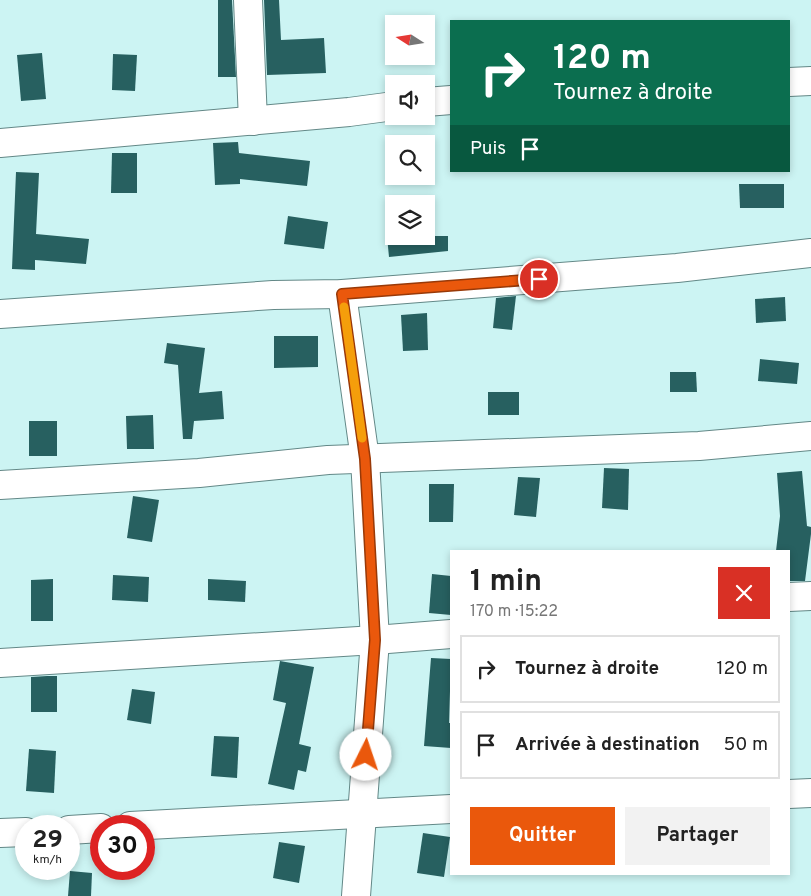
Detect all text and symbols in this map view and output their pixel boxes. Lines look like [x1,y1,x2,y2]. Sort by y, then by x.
north arrow [385,15,435,65]
map controls [385,15,435,245]
text: 120 m [553,37,651,81]
icon: right [470,40,535,105]
button: sound [385,75,435,125]
text: Tournez à droite [553,80,713,107]
button: search [385,135,435,185]
icon: arrive [516,135,544,163]
text: Puis [470,137,506,161]
button: layers [385,195,435,245]
pin [518,258,560,300]
icon: arrive [525,265,553,293]
text: 1 min [470,564,542,601]
button: close [718,567,770,619]
text: 170 m · 15:22 [470,602,558,622]
icon: right [472,655,500,683]
text: Tournez à droite [515,657,659,681]
text: 120 m [717,657,768,681]
position arrow [339,728,391,780]
icon: arrive [472,731,500,759]
text: Arrivée à destination [515,733,700,757]
text: 50 m [723,733,768,757]
button: Quitter [470,807,615,865]
button: Partager [625,807,770,865]
speed limit sign: 30 [90,815,155,880]
text: 29 [32,825,63,857]
text: km/h [33,852,62,868]

